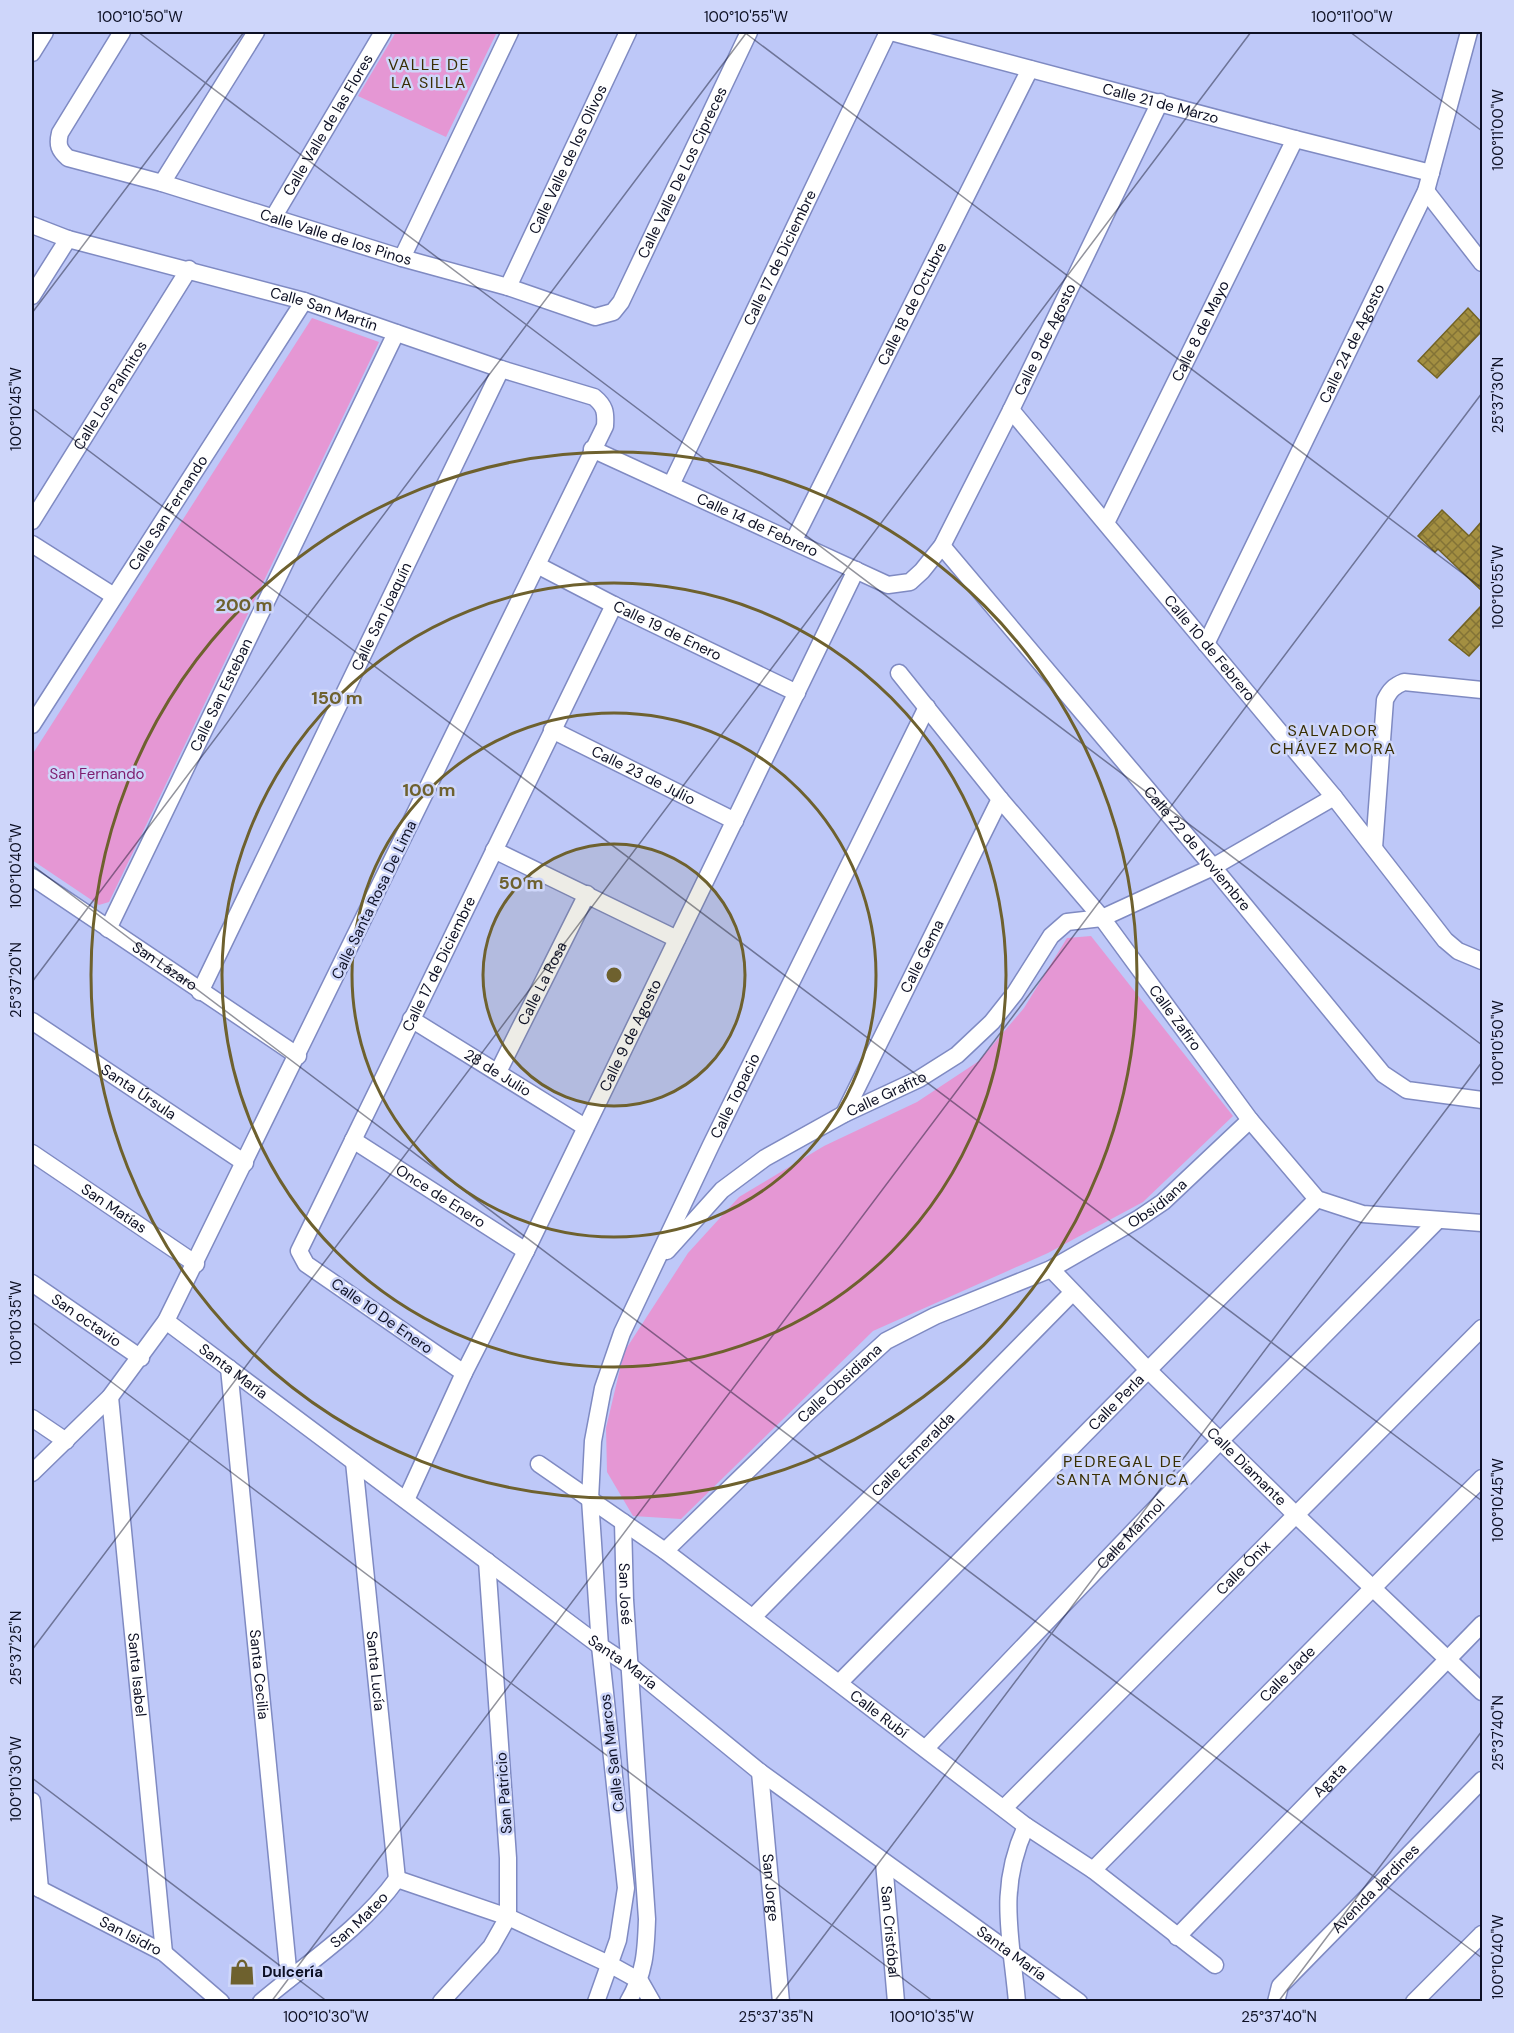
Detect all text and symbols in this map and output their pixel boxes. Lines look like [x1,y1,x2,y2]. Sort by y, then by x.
text: 100°10'50"W [97,7,183,27]
text: 100°10'55"W [704,7,789,27]
text: 100°11'00"W [1311,7,1393,27]
street label: Calle Valle de las Flores [278,50,378,200]
district label: VALLE DE LA SILLA [388,54,470,93]
street label: Calle 21 de Marzo [1100,78,1221,128]
street label: Calle Valle de los Olivos [524,81,612,237]
street label: Calle Valle De Los Cipreces [633,83,732,262]
text: 100°11'00"W [1488,89,1508,171]
street label: Calle 17 de Diciembre [739,187,821,329]
street label: Calle Valle de los Pinos [257,204,414,270]
street label: Calle 18 de Octubre [873,239,952,369]
street label: Calle 8 de Mayo [1167,277,1234,385]
street label: Calle 9 de Agosto [1009,280,1081,399]
street label: Calle 24 de Agosto [1314,280,1389,407]
street label: Calle San Martín [268,283,380,336]
street label: Calle Los Palmitos [69,337,152,454]
text: 25°37'30"N [1488,357,1508,433]
text: 100°10'45"W [6,367,26,451]
street label: Calle San Fernando [124,451,213,574]
street label: Calle 14 de Febrero [693,488,821,562]
text: 100°10'55"W [1488,544,1508,629]
street label: Calle San joaquín [347,559,416,674]
street label: Calle 10 de Febrero [1159,591,1260,705]
text: 200 m [216,593,272,617]
street label: Calle 19 de Enero [610,596,725,665]
street label: Calle San Esteban [185,635,257,755]
text: 150 m [311,686,363,710]
district label: SALVADOR CHÁVEZ MORA [1270,720,1396,759]
street label: Calle 23 de Julio [588,741,699,810]
park label: San Fernando [50,764,145,784]
text: 100 m [402,778,456,802]
street label: Calle 22 de Noviembre [1139,782,1255,915]
street label: Calle Santa Rosa De Lima [327,817,421,983]
text: 100°10'40"W [6,823,26,909]
text: 50 m [498,871,544,895]
street label: Calle 17 de Diciembre [398,893,480,1035]
street label: Calle Gema [895,916,949,996]
street label: San Lázaro [128,937,201,996]
street label: Calle La Rosa [513,938,572,1029]
text: 25°37'20"N [6,942,26,1018]
centre of rings [604,965,624,985]
street label: Calle 9 de Agosto [595,976,666,1095]
street label: Calle Zafiro [1144,981,1206,1055]
text: 100°10'50"W [1488,1000,1508,1086]
street label: 28 de Julio [460,1044,535,1101]
street label: Calle Topacio [706,1050,765,1142]
street label: Santa Úrsula [97,1060,180,1124]
street label: Calle Grafito [843,1067,931,1122]
street label: Once de Enero [392,1160,489,1232]
street label: Obsidiana [1124,1175,1191,1233]
street label: San Matías [77,1179,151,1238]
street label: Calle 10 De Enero [327,1273,437,1359]
text: 100°10'35"W [6,1280,26,1365]
street label: San octavio [47,1289,125,1352]
street label: Santa María [195,1339,272,1404]
street label: Calle Obsidiana [793,1339,886,1427]
street label: Calle Perla [1084,1370,1149,1435]
street label: Calle Esmeralda [867,1408,959,1501]
street label: Calle Diamante [1202,1423,1291,1510]
district label: PEDREGAL DE SANTA MÓNICA [1056,1451,1190,1490]
text: 100°10'45"W [1488,1458,1508,1542]
street label: Calle Mármol [1092,1495,1169,1574]
street label: Calle Ónix [1212,1536,1275,1599]
street label: San José [614,1563,637,1626]
text: 25°37'25"N [6,1611,26,1685]
street label: Santa Cecilia [245,1629,273,1720]
street label: Santa Lucía [361,1630,390,1712]
street label: Santa María [584,1630,662,1694]
street label: Santa Isabel [123,1632,151,1717]
street label: Calle Jade [1255,1642,1320,1707]
street label: Calle Rubí [846,1685,913,1743]
street label: Calle San Marcos [595,1693,629,1813]
text: 25°37'40"N [1488,1695,1508,1771]
text: 100°10'30"W [6,1736,26,1822]
street label: San Patricio [491,1751,517,1835]
street label: Agata [1309,1759,1351,1802]
street label: Avenida Jardines [1327,1840,1424,1938]
street label: San Jorge [758,1853,784,1922]
street label: San Cristóbal [876,1885,904,1979]
street label: San Mateo [326,1888,393,1953]
street label: San Isidro [96,1911,165,1960]
text: 100°10'40"W [1488,1914,1508,2000]
street label: Santa María [973,1921,1050,1985]
shop icon: Dulcería [227,1957,257,1987]
place label: Dulcería [262,1962,323,1982]
text: 100°10'30"W [283,2007,369,2027]
text: 25°37'35"N [739,2007,813,2027]
text: 100°10'35"W [890,2007,975,2027]
text: 25°37'40"N [1241,2007,1317,2027]

